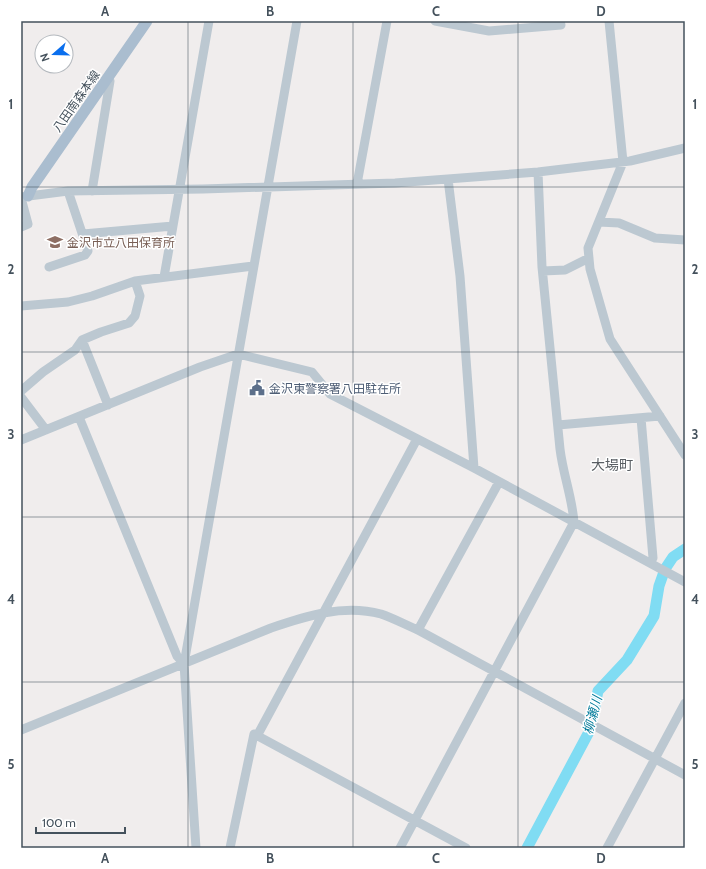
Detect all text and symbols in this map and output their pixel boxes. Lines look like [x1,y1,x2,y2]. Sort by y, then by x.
text: A [101,3,110,19]
text: B [266,3,274,19]
text: C [432,3,440,19]
text: D [596,3,606,19]
north arrow [34,34,74,74]
text: N [37,51,53,63]
street label: 八田南森本線 [49,67,103,135]
text: 1 [9,96,13,112]
text: 1 [693,96,697,112]
school or university icon: 金沢市立八田保育所 [46,233,64,251]
place label: 金沢市立八田保育所 [67,235,175,250]
text: 2 [8,261,15,277]
text: 2 [692,261,699,277]
public building icon: 金沢東警察署八田駐在所 [248,379,266,397]
place label: 金沢東警察署八田駐在所 [269,381,401,396]
text: 3 [7,426,15,442]
text: 3 [691,426,699,442]
district label: 大場町 [591,456,633,474]
text: 4 [7,591,15,607]
text: 4 [691,591,699,607]
water label: 柳瀬川 [579,692,605,736]
text: 5 [8,756,15,772]
text: 5 [692,756,699,772]
scale bar [36,809,125,835]
text: 100 m [42,815,76,830]
text: A [101,850,110,866]
text: B [266,850,274,866]
text: C [432,850,440,866]
text: D [596,850,606,866]

